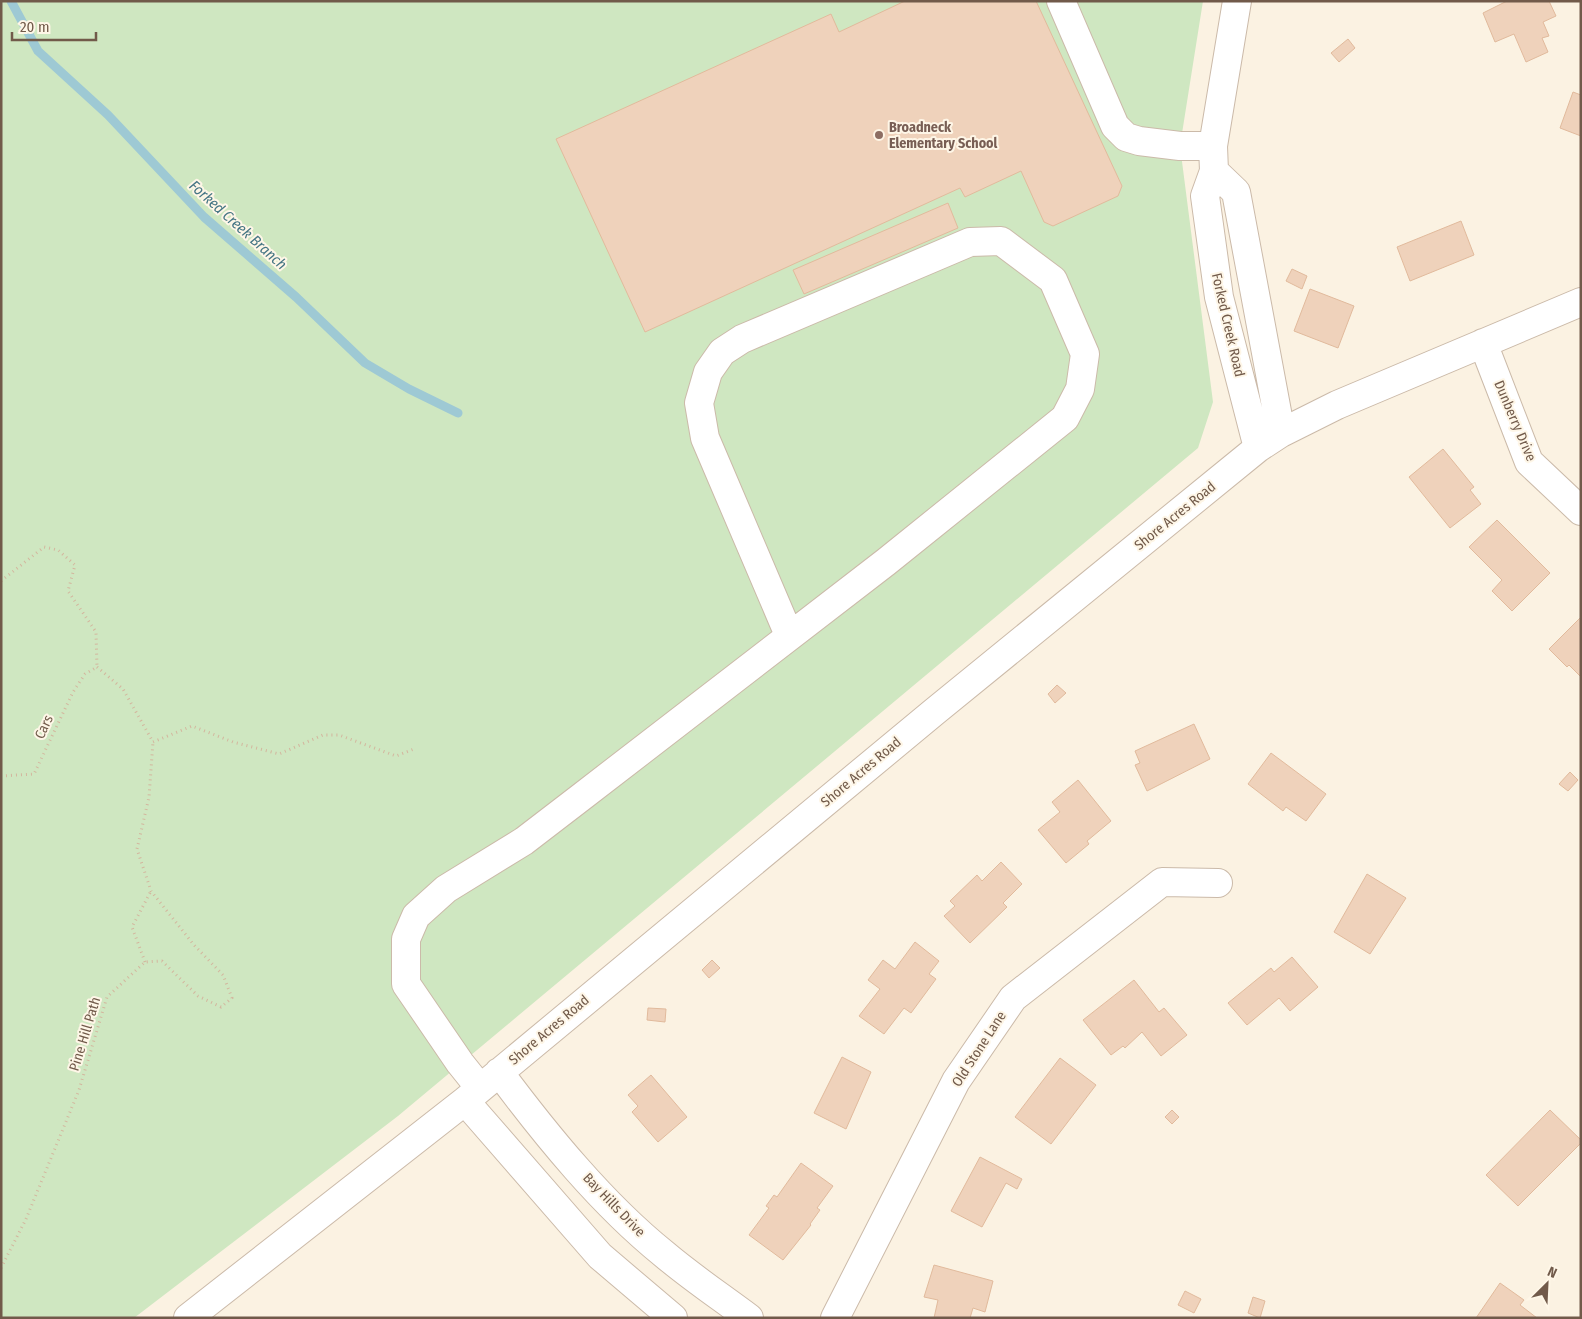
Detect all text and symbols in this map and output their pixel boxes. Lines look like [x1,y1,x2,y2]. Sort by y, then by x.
scale bar [12,10,96,42]
text: 20 m [20,18,50,36]
place label: Broadneck Elementary School [889,119,998,152]
marker: Broadneck Elementary School [873,129,885,141]
water label: Forked Creek Branch [186,177,290,273]
street label: Forked Creek Road [1208,271,1248,379]
street label: Dunberry Drive [1490,378,1540,464]
street label: Shore Acres Road [1131,478,1219,554]
street label: Cars [31,712,57,742]
street label: Shore Acres Road [817,734,905,810]
street label: Shore Acres Road [505,992,593,1068]
street label: Pine Hill Path [66,995,104,1073]
street label: Old Stone Lane [948,1008,1010,1090]
street label: Bay Hills Drive [579,1170,649,1241]
north arrow [1522,1259,1572,1309]
text: N [1545,1263,1559,1282]

